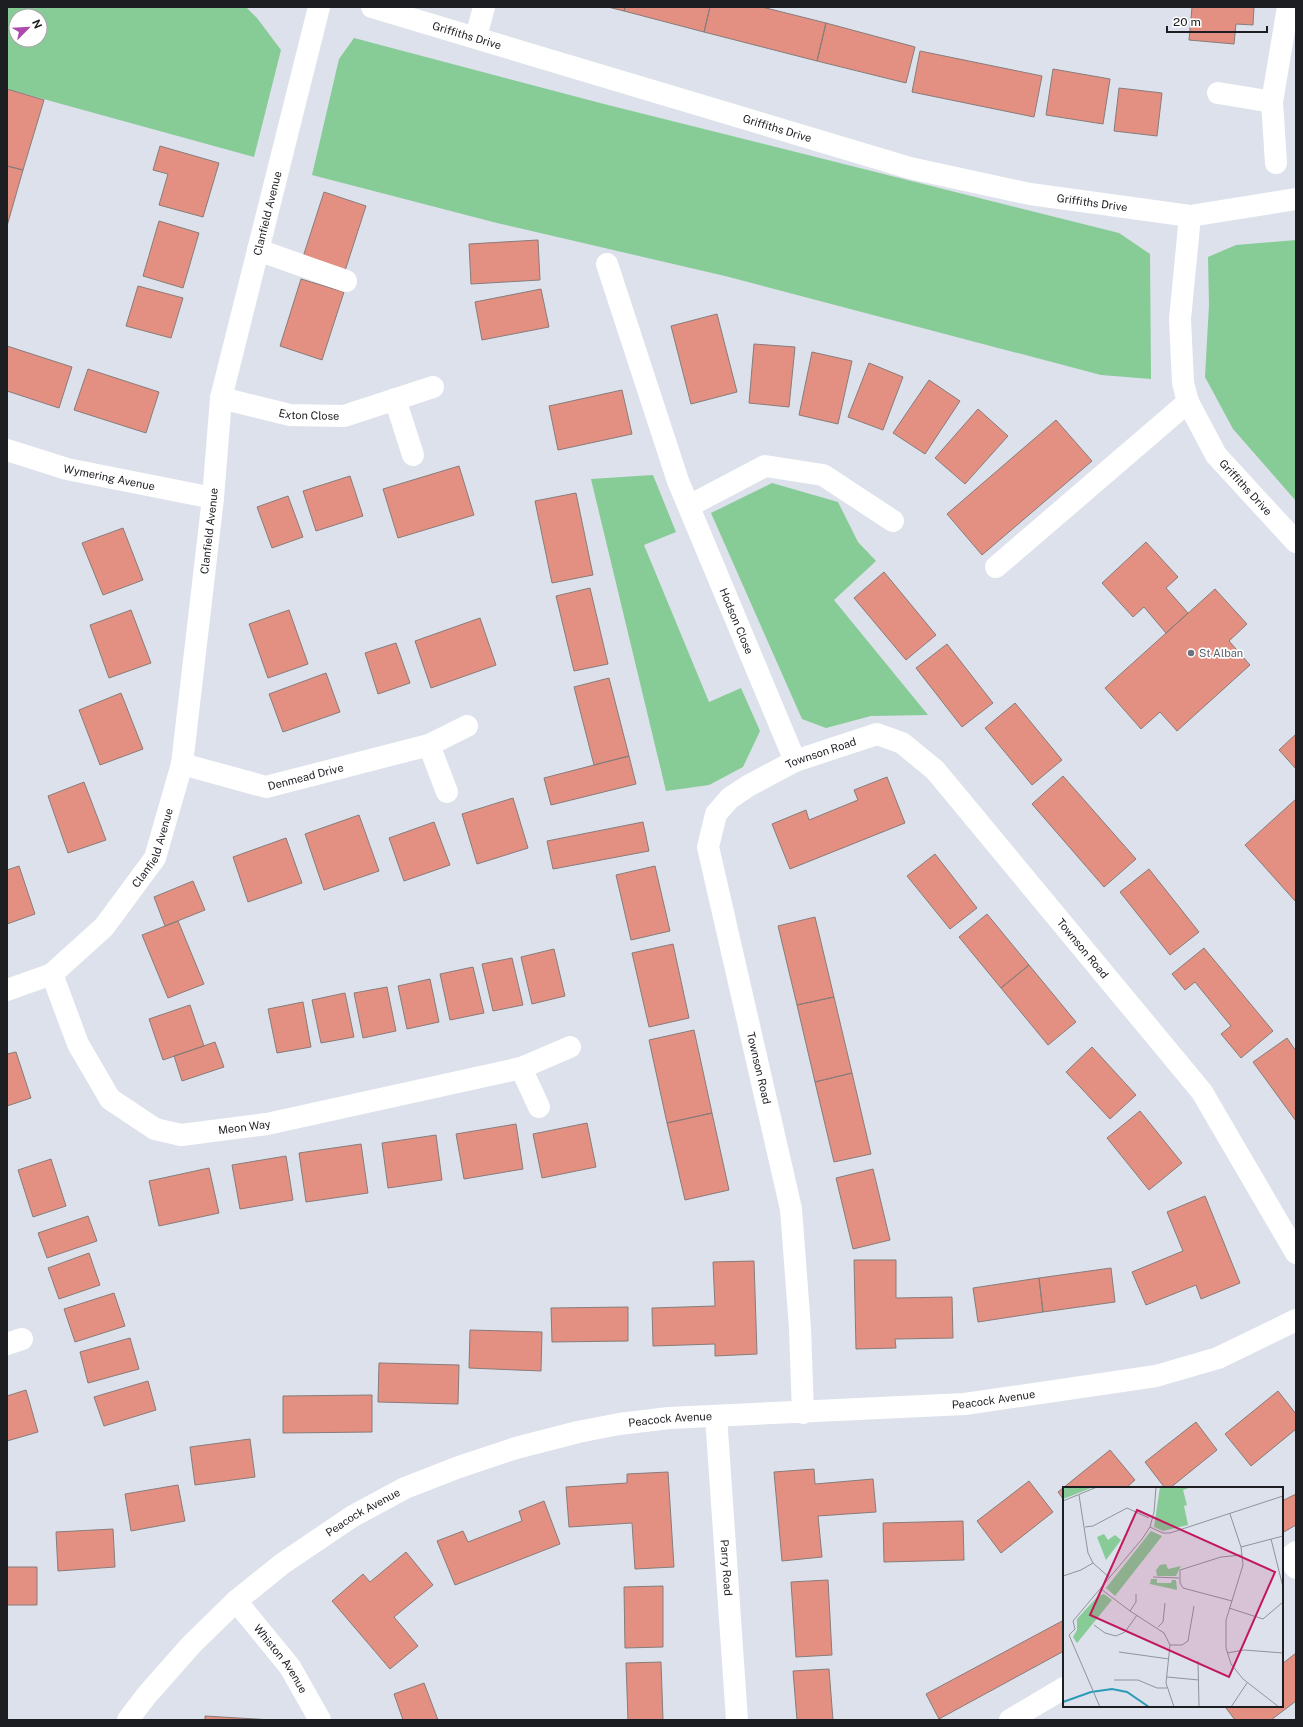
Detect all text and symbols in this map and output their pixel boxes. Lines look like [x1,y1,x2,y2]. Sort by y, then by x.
north arrow [8,8,48,48]
scale bar [1167,8,1267,34]
text: 20 m [1173,15,1201,29]
text: N [30,18,44,30]
street label: Griffiths Drive [431,19,503,51]
street label: Griffiths Drive [741,112,813,144]
street label: Clanfield Avenue [251,170,284,257]
street label: Griffiths Drive [1056,192,1128,213]
street label: Exton Close [277,406,339,422]
street label: Griffiths Drive [1217,457,1274,518]
street label: Wymering Avenue [62,462,156,492]
street label: Clanfield Avenue [198,488,220,575]
street label: Hodson Close [717,586,756,656]
place label: St Alban [1199,647,1243,659]
marker: St Alban [1186,648,1196,658]
street label: Townson Road [784,735,858,771]
street label: Denmead Drive [267,761,345,792]
street label: Clanfield Avenue [129,807,175,890]
street label: Townson Road [1055,916,1111,980]
street label: Townson Road [745,1031,773,1105]
street label: Meon Way [217,1117,272,1136]
street label: Peacock Avenue [951,1388,1036,1411]
street label: Peacock Avenue [628,1410,712,1429]
street label: Peacock Avenue [323,1486,402,1539]
inset map [1063,1487,1283,1707]
street label: Parry Road [719,1539,734,1596]
street label: Whiston Avenue [252,1622,309,1695]

